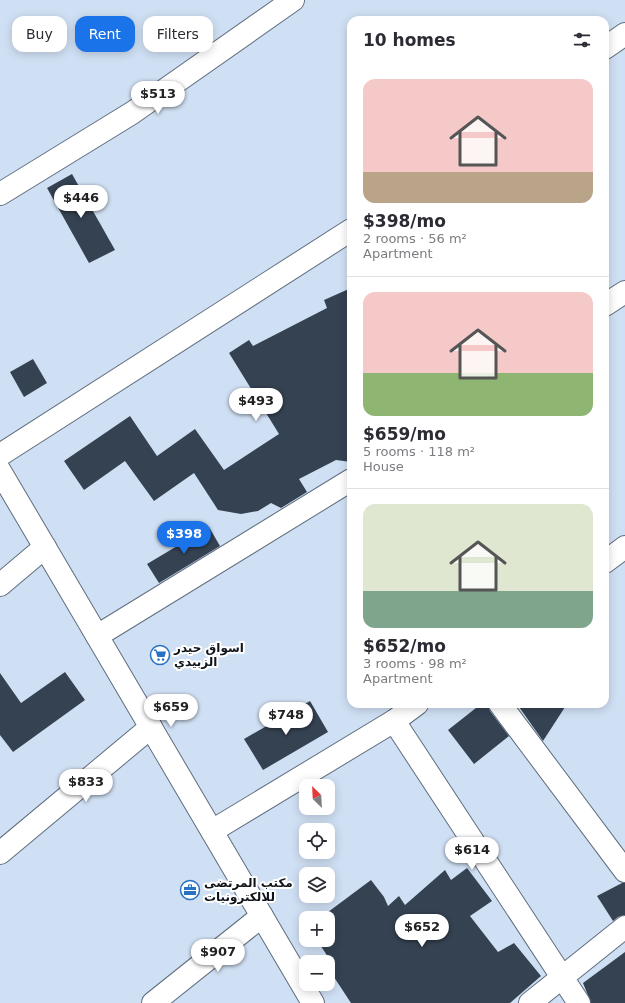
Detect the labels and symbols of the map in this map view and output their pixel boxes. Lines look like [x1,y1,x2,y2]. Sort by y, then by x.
pin: $513 [134,81,182,115]
pin: $446 [57,185,105,219]
pin: $493 [232,388,280,422]
pin: $398 [160,521,208,555]
place label: اسواق حيدر الزبيدي [173,641,244,669]
supermarket icon: اسواق حيدر الزبيدي [149,644,171,666]
pin: $659 [147,694,195,728]
pin: $748 [262,702,310,736]
pin: $833 [62,769,110,803]
north arrow [299,779,335,815]
pin: $614 [448,837,496,871]
place label: مكتب المرتضى للالكترونيات [204,876,293,905]
office icon: مكتب المرتضى للالكترونيات [179,879,201,901]
pin: $652 [398,914,446,948]
pin: $907 [194,939,242,973]

